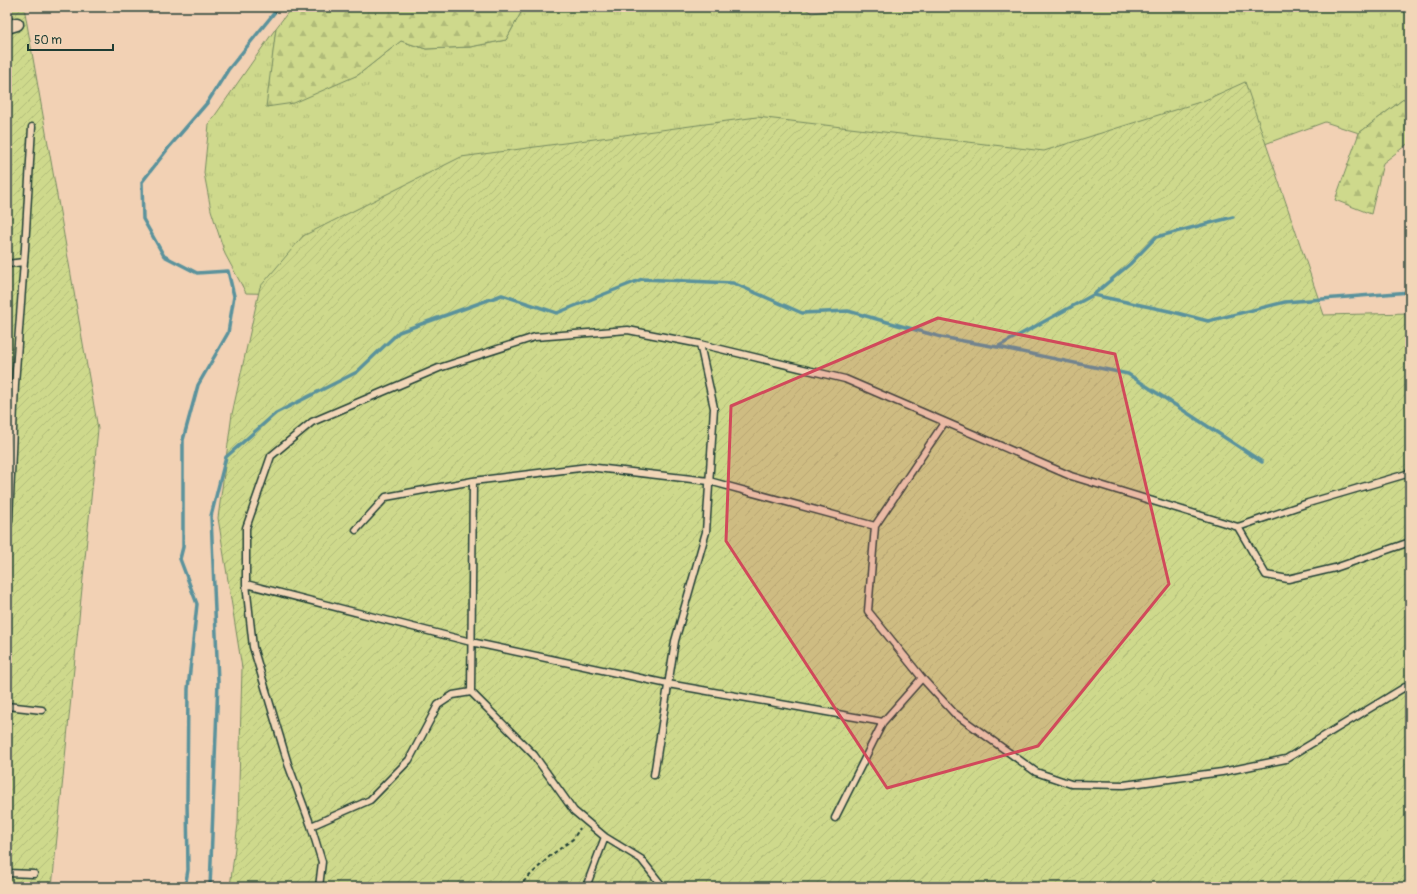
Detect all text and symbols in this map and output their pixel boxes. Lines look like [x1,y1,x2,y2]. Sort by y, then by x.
scale bar [28,26,113,52]
text: 50 m [34,33,62,48]

